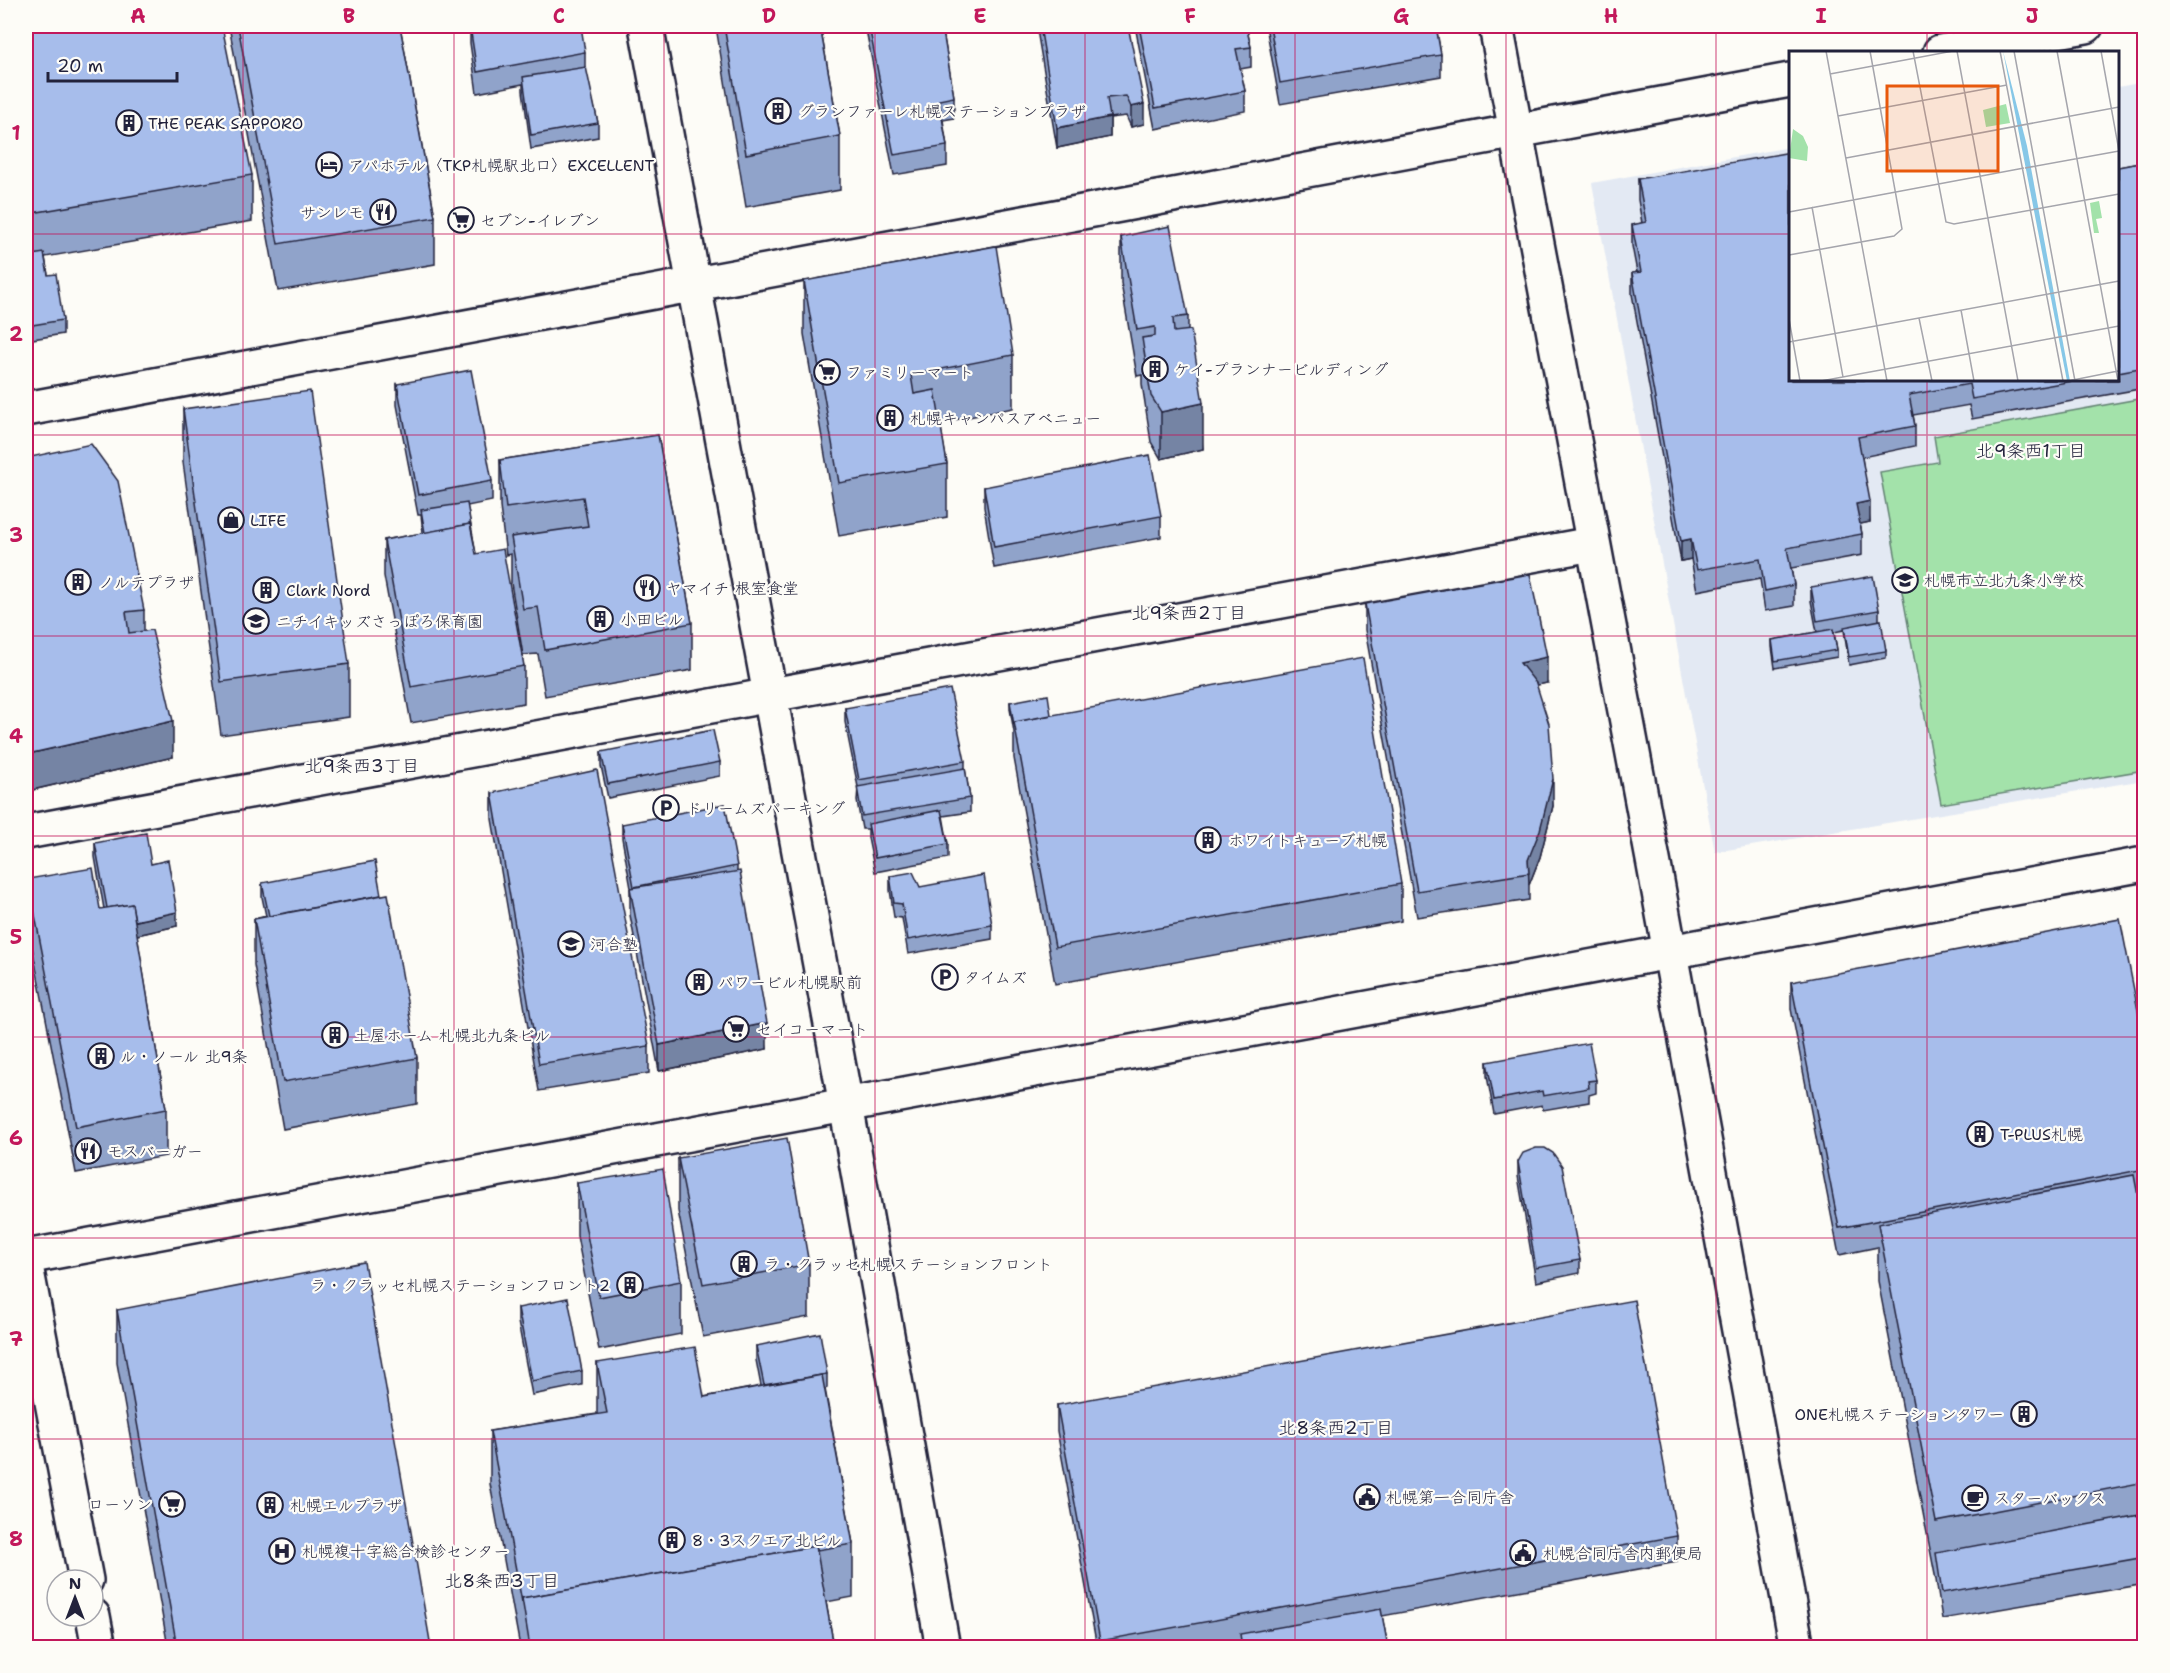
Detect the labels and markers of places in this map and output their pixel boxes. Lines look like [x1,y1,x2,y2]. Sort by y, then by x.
building icon: グランファーレ札幌ステーションプラザ [763,96,793,126]
place label: グランファーレ札幌ステーションプラザ [798,101,1086,122]
building icon: THE PEAK SAPPORO [114,108,144,138]
place label: THE PEAK SAPPORO [148,113,303,134]
hotel icon: アパホテル〈TKP札幌駅北口〉EXCELLENT [314,150,344,180]
place label: アパホテル〈TKP札幌駅北口〉EXCELLENT [348,155,654,176]
restaurant icon: サンレモ [368,197,398,227]
place label: サンレモ [300,202,364,223]
supermarket icon: セブン-イレブン [446,205,476,235]
place label: セブン-イレブン [480,210,600,231]
building icon: ケイ-プランナービルディング [1140,354,1170,384]
supermarket icon: ファミリーマート [812,357,842,387]
place label: ケイ-プランナービルディング [1174,359,1388,380]
place label: ファミリーマート [846,362,974,383]
building icon: 札幌キャンパスアベニュー [875,403,905,433]
place label: 札幌キャンパスアベニュー [910,408,1101,429]
shop icon: LIFE [216,505,246,535]
place label: LIFE [250,510,286,531]
school or university icon: 札幌市立北九条小学校 [1890,565,1920,595]
building icon: ノルテプラザ [63,567,93,597]
place label: 札幌市立北九条小学校 [1924,570,2084,591]
place label: ノルテプラザ [98,572,194,593]
restaurant icon: ヤマイチ 根室食堂 [632,573,662,603]
building icon: Clark Nord [251,575,281,605]
place label: ヤマイチ 根室食堂 [666,578,799,599]
place label: Clark Nord [286,580,370,601]
building icon: 小田ビル [585,604,615,634]
school or university icon: ニチイキッズさっぽろ保育園 [241,606,271,636]
place label: 小田ビル [620,609,684,630]
place label: ニチイキッズさっぽろ保育園 [276,611,483,632]
parking icon: ドリームズパーキング [651,793,681,823]
place label: ドリームズパーキング [686,798,845,819]
building icon: ホワイトキューブ札幌 [1193,825,1223,855]
place label: ホワイトキューブ札幌 [1228,830,1387,851]
school or university icon: 河合塾 [556,929,586,959]
place label: 河合塾 [590,934,638,955]
parking icon: タイムズ [930,962,960,992]
building icon: パワービル札幌駅前 [684,967,714,997]
place label: タイムズ [964,967,1027,988]
place label: パワービル札幌駅前 [718,972,862,993]
supermarket icon: セイコーマート [721,1014,751,1044]
place label: セイコーマート [756,1019,868,1040]
building icon: 土屋ホーム 札幌北九条ビル [320,1020,350,1050]
place label: 土屋ホーム 札幌北九条ビル [354,1025,551,1046]
building icon: ル・ノール 北9条 [86,1041,116,1071]
place label: ル・ノール 北9条 [120,1046,248,1067]
building icon: T-PLUS札幌 [1965,1119,1995,1149]
place label: T-PLUS札幌 [2000,1124,2083,1145]
restaurant icon: モスバーガー [73,1136,103,1166]
place label: モスバーガー [107,1141,203,1162]
building icon: ラ・クラッセ札幌ステーションフロント [729,1249,759,1279]
place label: ラ・クラッセ札幌ステーションフロント [764,1254,1053,1275]
building icon: ラ・クラッセ札幌ステーションフロント2 [615,1270,645,1300]
place label: ラ・クラッセ札幌ステーションフロント2 [310,1275,610,1296]
building icon: ONE札幌ステーションタワー [2009,1399,2039,1429]
place label: ONE札幌ステーションタワー [1794,1404,2004,1425]
public building icon: 札幌第一合同庁舎 [1352,1482,1382,1512]
cafe icon: スターバックス [1960,1483,1990,1513]
place label: 札幌第一合同庁舎 [1386,1487,1514,1508]
place label: スターバックス [1994,1488,2106,1509]
supermarket icon: ローソン [157,1489,187,1519]
building icon: 札幌エルプラザ [255,1490,285,1520]
place label: ローソン [88,1494,152,1515]
place label: 札幌エルプラザ [290,1495,402,1516]
building icon: 8・3スクエア北ビル [657,1525,687,1555]
place label: 8・3スクエア北ビル [692,1530,842,1551]
hospital icon: 札幌複十字総合検診センター [267,1536,297,1566]
public building icon: 札幌合同庁舎内郵便局 [1508,1538,1538,1568]
place label: 札幌複十字総合検診センター [302,1541,509,1562]
place label: 札幌合同庁舎内郵便局 [1543,1543,1703,1564]

